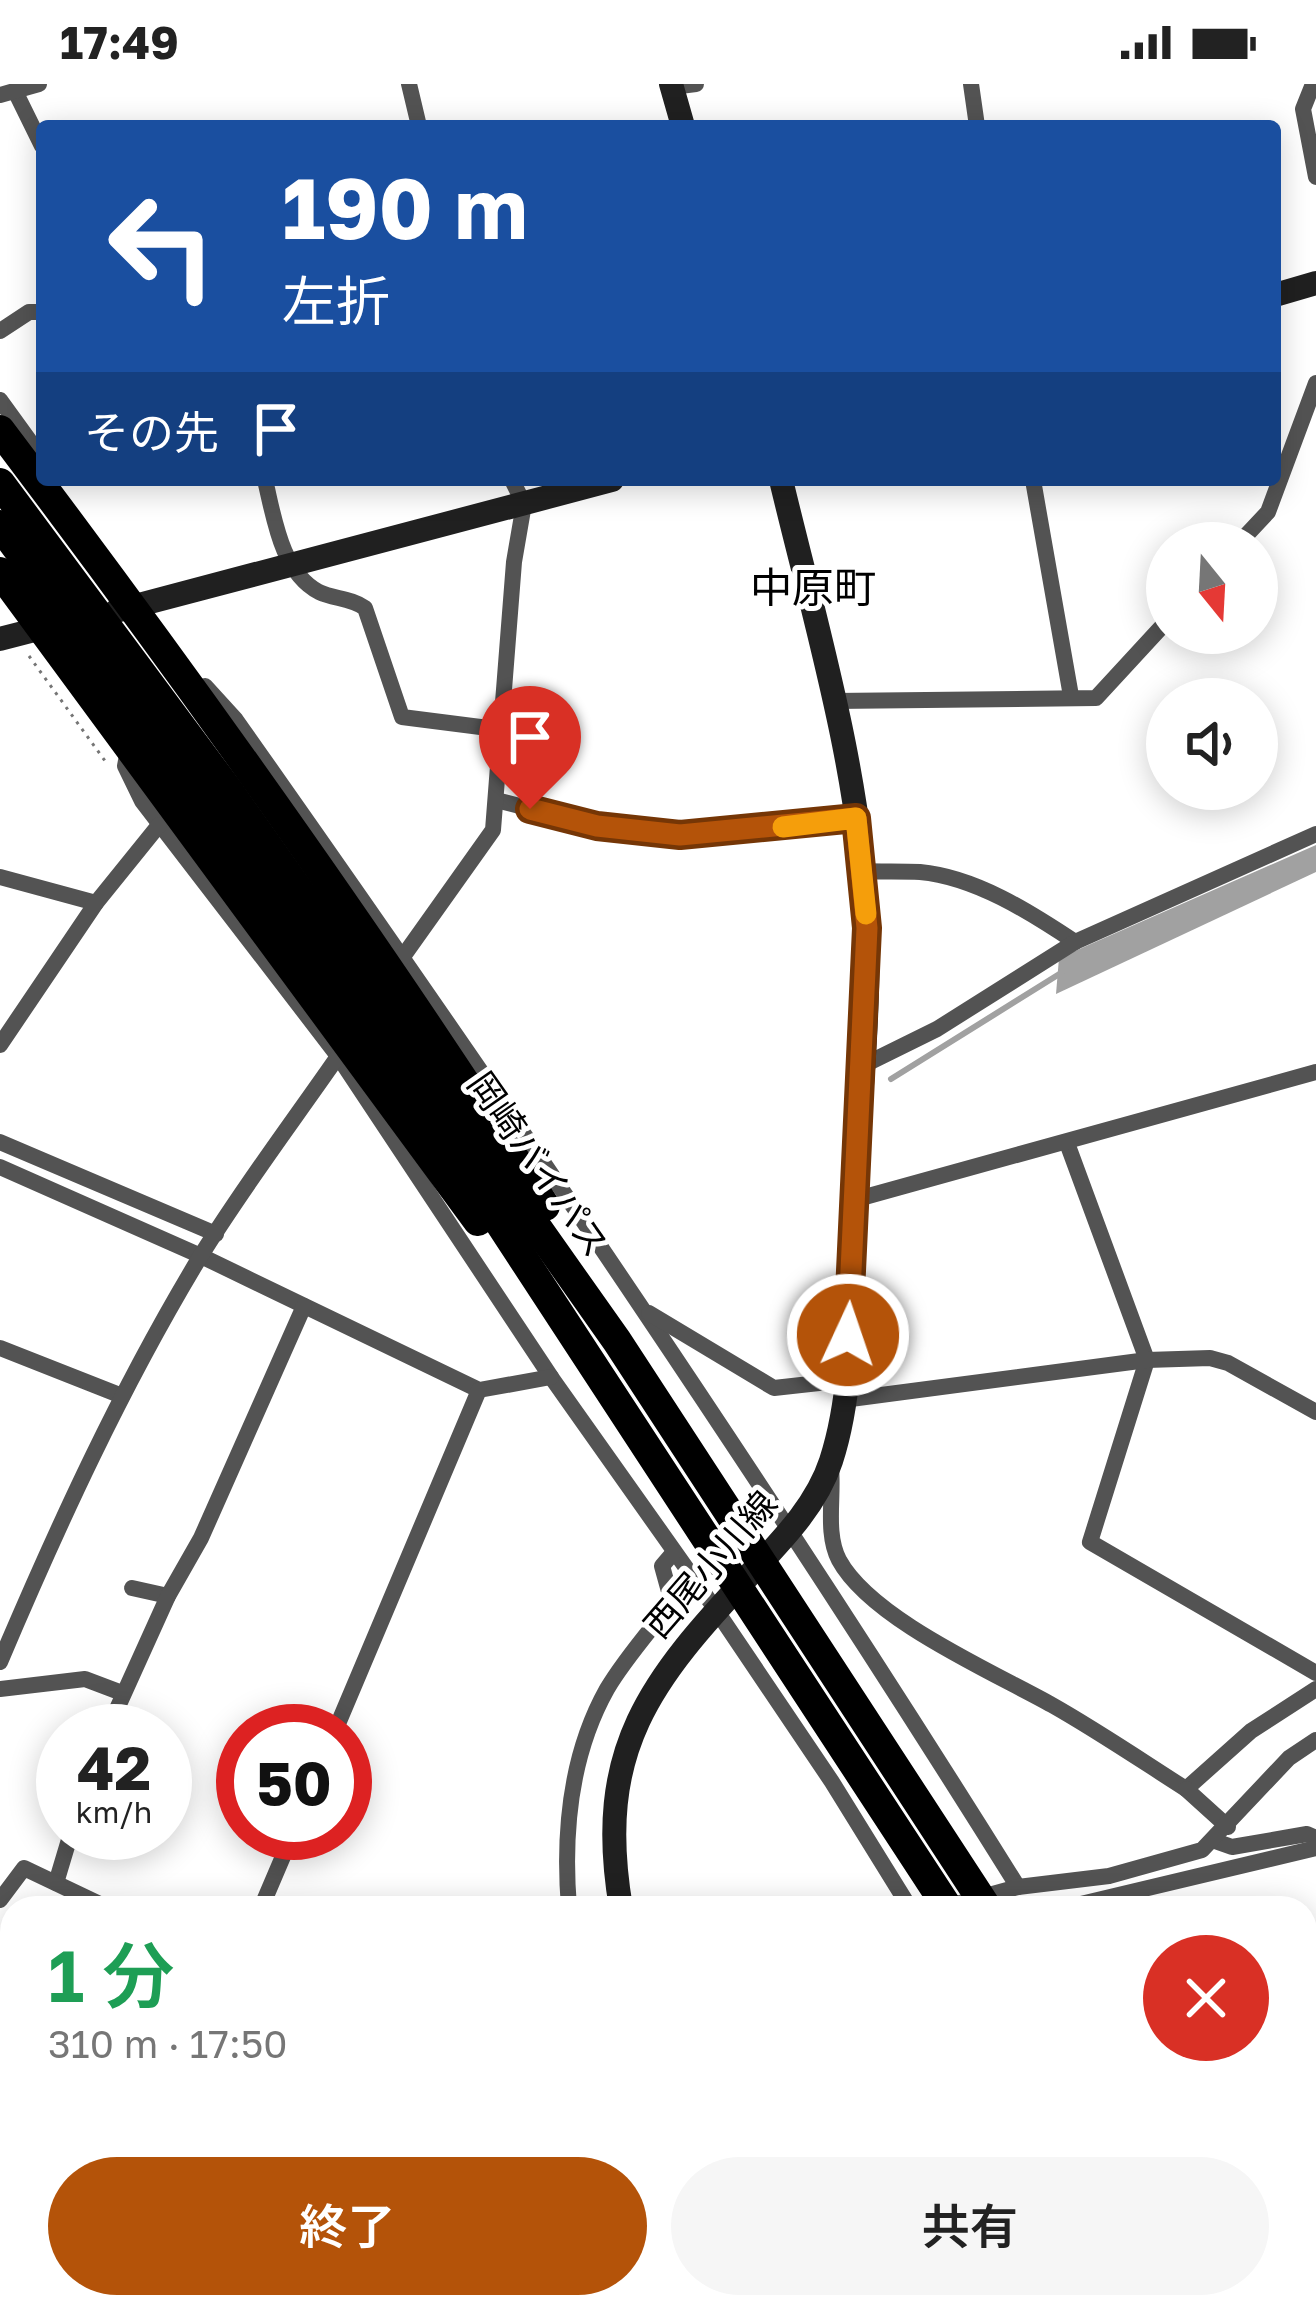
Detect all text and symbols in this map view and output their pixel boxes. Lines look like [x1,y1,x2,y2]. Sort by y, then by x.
text: 17:49 [60,15,179,69]
text: 190 m [282,157,528,257]
icon: left [84,168,240,324]
text: 左折 [282,268,390,333]
icon: arrive [243,396,309,462]
text: その先 [84,405,219,459]
north arrow [1146,522,1278,654]
map controls [1146,522,1278,810]
district label: 中原町 [750,562,876,612]
button: sound [1146,678,1278,810]
pin [479,686,581,809]
icon: arrive [497,704,563,770]
street label: 岡崎バイパス [460,1063,618,1265]
position arrow [785,1272,911,1398]
street label: 西尾小川線 [635,1482,785,1646]
speed limit sign: 50 [216,1704,372,1860]
text: 42 [77,1731,151,1803]
text: km/h [76,1794,152,1830]
text: 1 分 [48,1931,174,2018]
button: close [1143,1935,1269,2061]
text: 310 m · 17:50 [48,2020,287,2067]
button: 終了 [48,2157,647,2295]
button: 共有 [671,2157,1269,2295]

